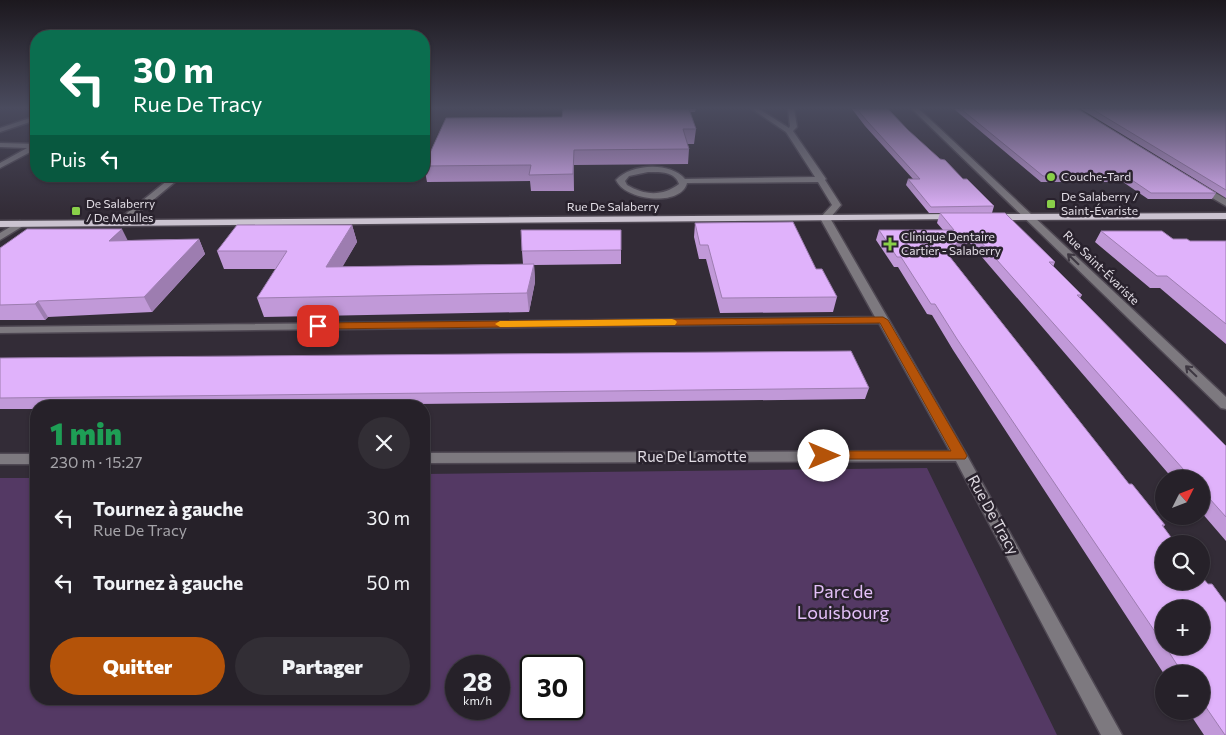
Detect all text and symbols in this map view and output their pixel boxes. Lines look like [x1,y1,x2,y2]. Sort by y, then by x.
text: 30 m [133,47,214,90]
icon: left [50,50,115,115]
text: Rue De Tracy [133,90,262,117]
icon: left [96,145,124,173]
text: Puis [50,148,86,171]
place label: Couche-Tard [1061,169,1131,183]
marker: Couche-Tard [1045,171,1057,183]
place label: De Salaberry / Saint-Évariste [1061,189,1138,217]
place label: De Salaberry / De Meulles [86,196,155,224]
marker: De Salaberry / Saint-Évariste [1045,198,1057,210]
street label: Rue De Salaberry [567,199,659,213]
marker: De Salaberry / De Meulles [70,205,82,217]
street label: Rue Saint-Évariste [1061,227,1143,307]
place label: Clinique Dentaire Cartier - Salaberry [901,229,1001,257]
marker: Clinique Dentaire Cartier - Salaberry [883,237,897,251]
one-way arrow [1067,253,1080,265]
pin [297,305,339,347]
icon: arrive [304,312,332,340]
one-way arrow [1185,366,1197,378]
text: 1 min [50,414,122,451]
button: close [358,417,410,469]
position arrow [797,429,849,481]
street label: Rue De Lamotte [637,447,747,465]
text: 230 m · 15:27 [50,452,142,471]
north arrow [1155,470,1210,525]
map controls [1155,470,1210,720]
street label: Rue De Tracy [965,472,1023,558]
text: Tournez à gauche [93,497,243,520]
icon: left [50,504,78,532]
text: 30 m [367,506,410,529]
text: Rue De Tracy [93,520,187,539]
button: search [1155,535,1210,590]
icon: left [50,569,78,597]
text: Tournez à gauche [93,571,243,594]
text: 50 m [366,571,410,594]
park label: Parc de Louisbourg [797,580,889,623]
button: + [1155,600,1210,655]
button: Quitter [50,637,225,695]
button: Partager [235,637,410,695]
speed limit sign: 30 [520,655,585,720]
button: − [1155,665,1210,720]
text: 28 [463,666,492,696]
text: km/h [463,693,492,707]

